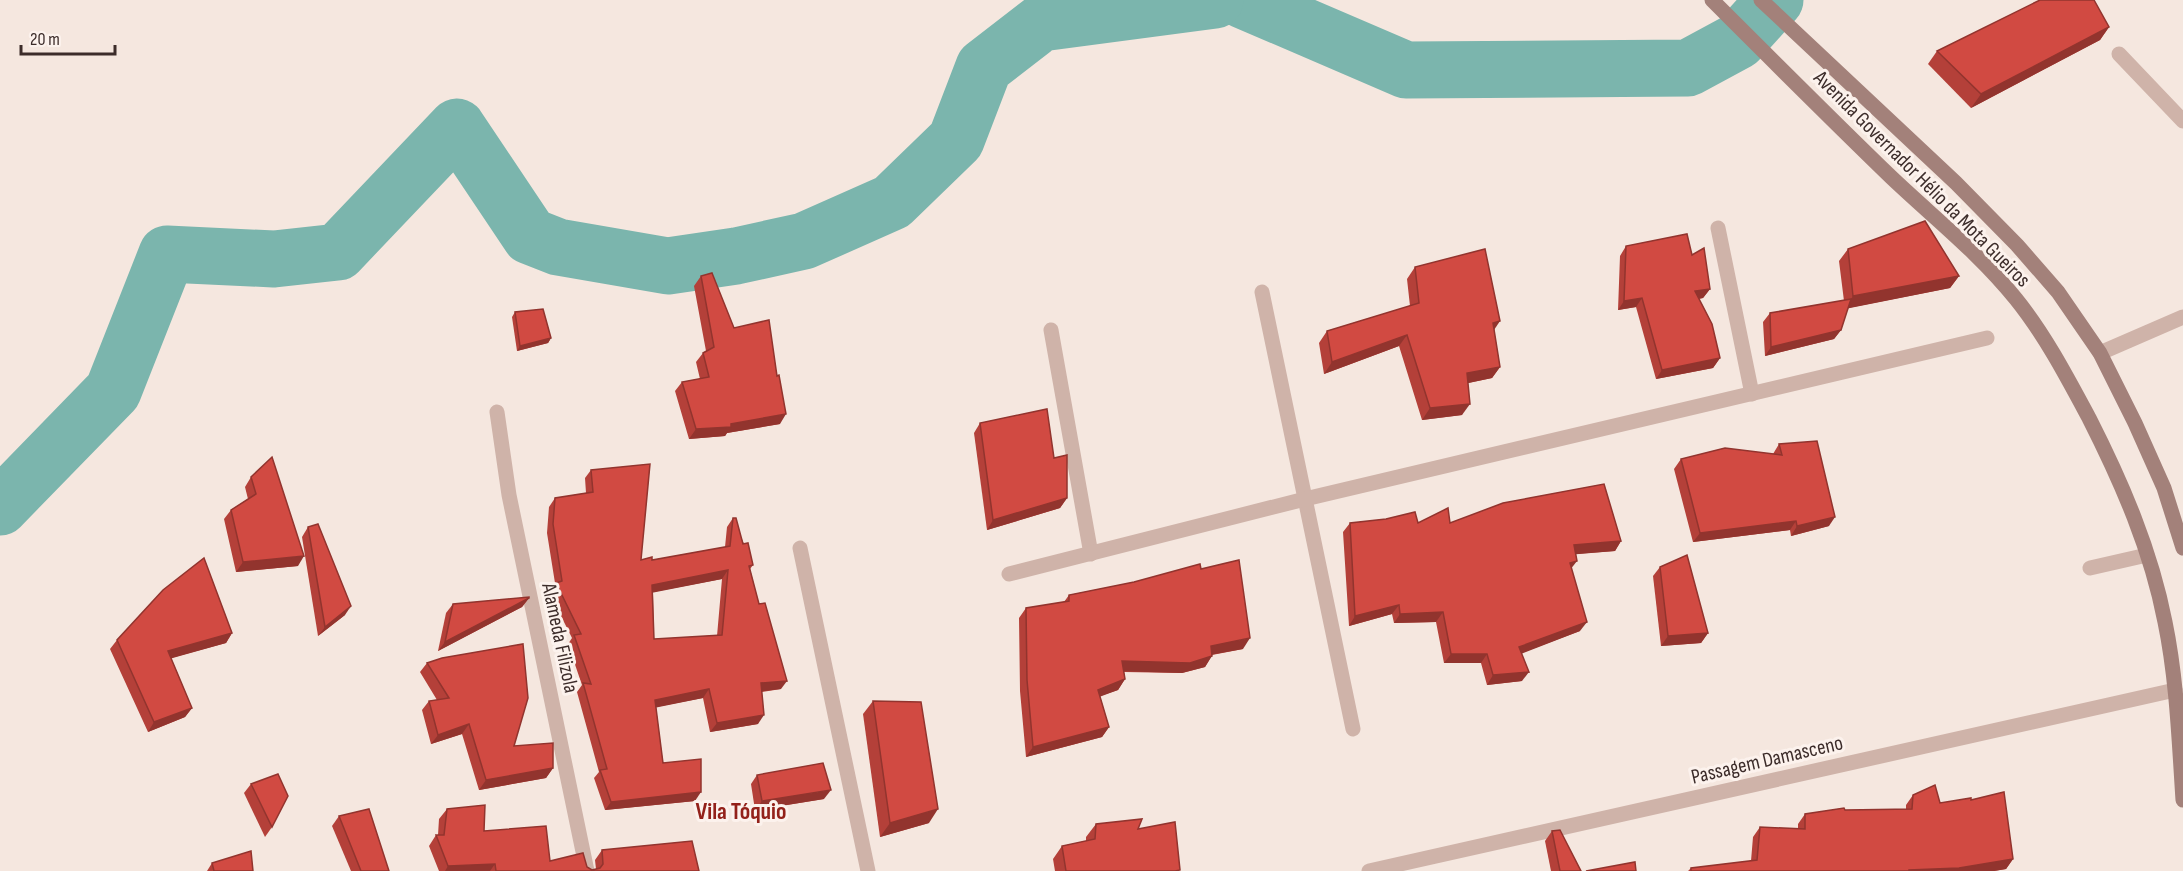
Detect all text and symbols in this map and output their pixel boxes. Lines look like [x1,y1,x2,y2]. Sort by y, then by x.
scale bar [21,18,116,56]
text: 20 m [30,29,60,50]
street label: Avenida Governador Hélio da Mota Gueiros [1808,65,2035,292]
street label: Alameda Filizola [536,580,584,695]
street label: Passagem Damasceno [1689,730,1845,790]
district label: Vila Tóquio [696,797,786,826]

